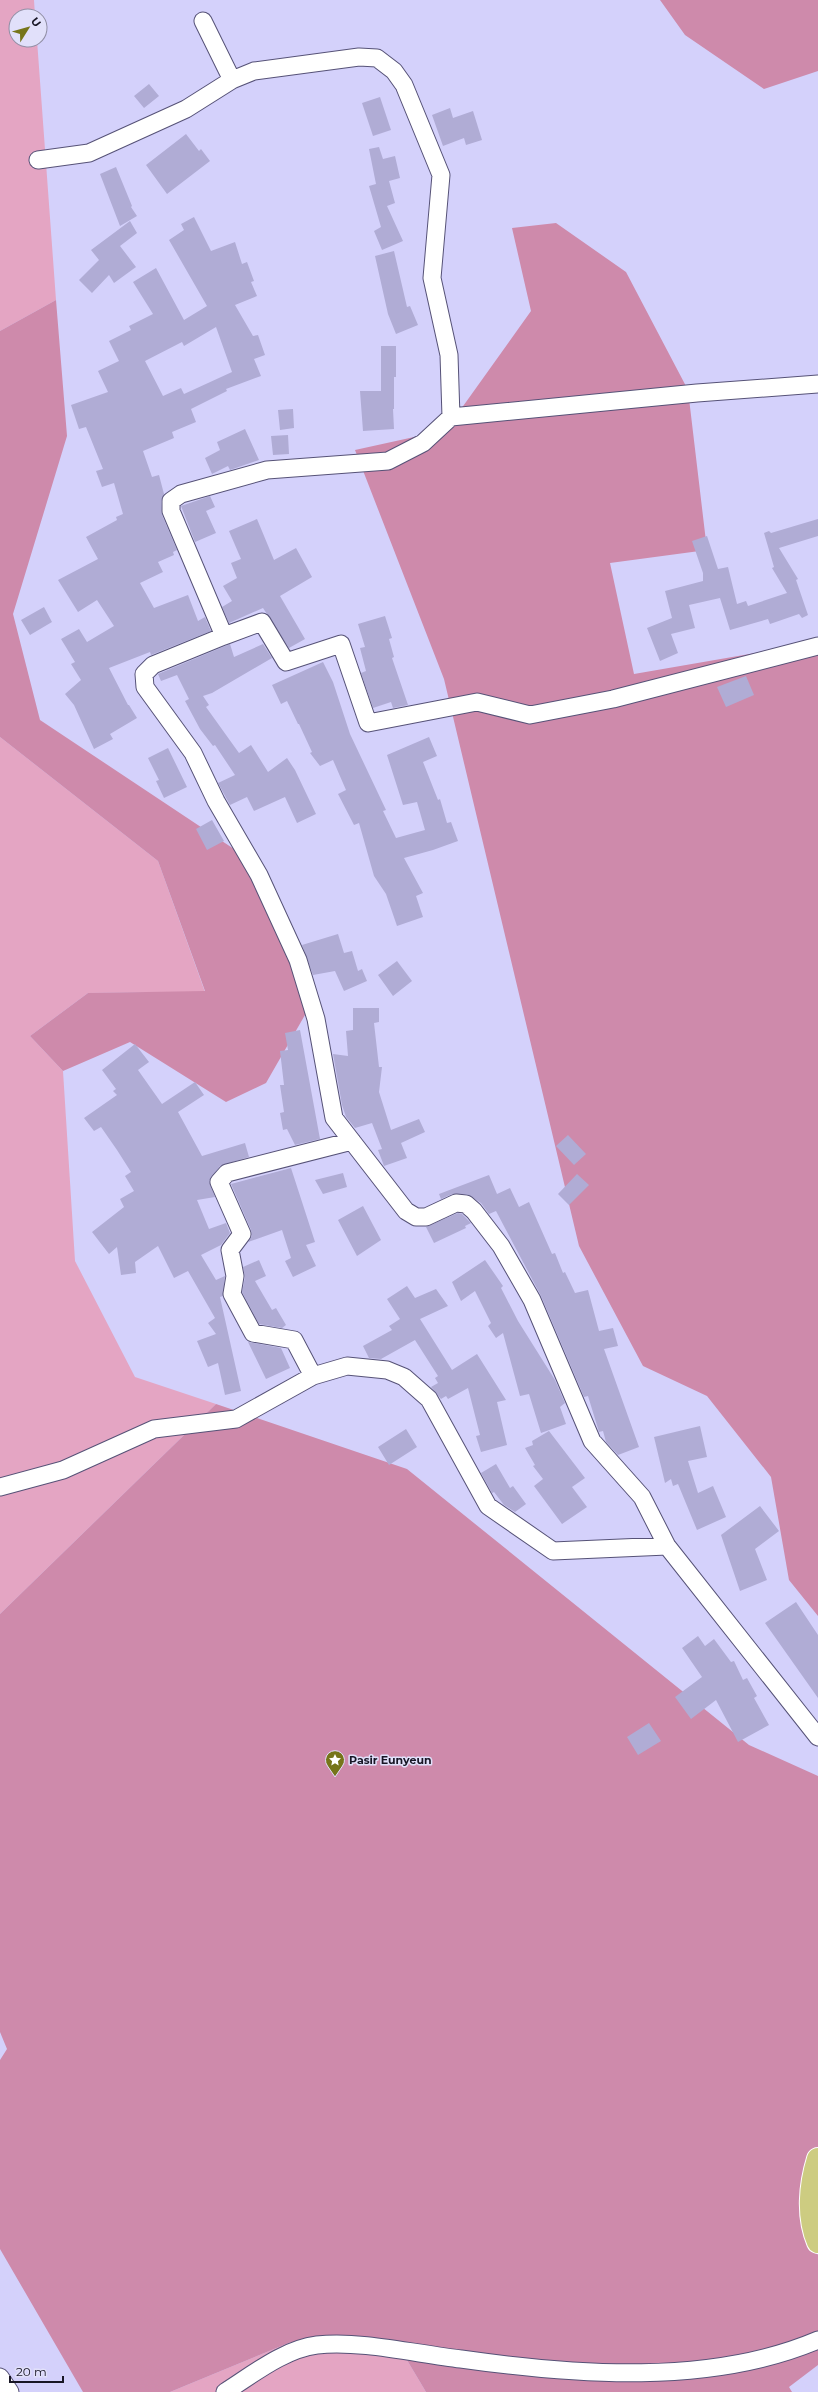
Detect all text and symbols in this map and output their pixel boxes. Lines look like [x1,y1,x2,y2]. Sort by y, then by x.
north arrow [8,8,48,48]
text: U [28,14,44,30]
place icon: Pasir Eunyeun [324,1749,346,1777]
place label: Pasir Eunyeun [349,1753,432,1767]
scale bar [10,2358,63,2384]
text: 20 m [16,2364,47,2379]

